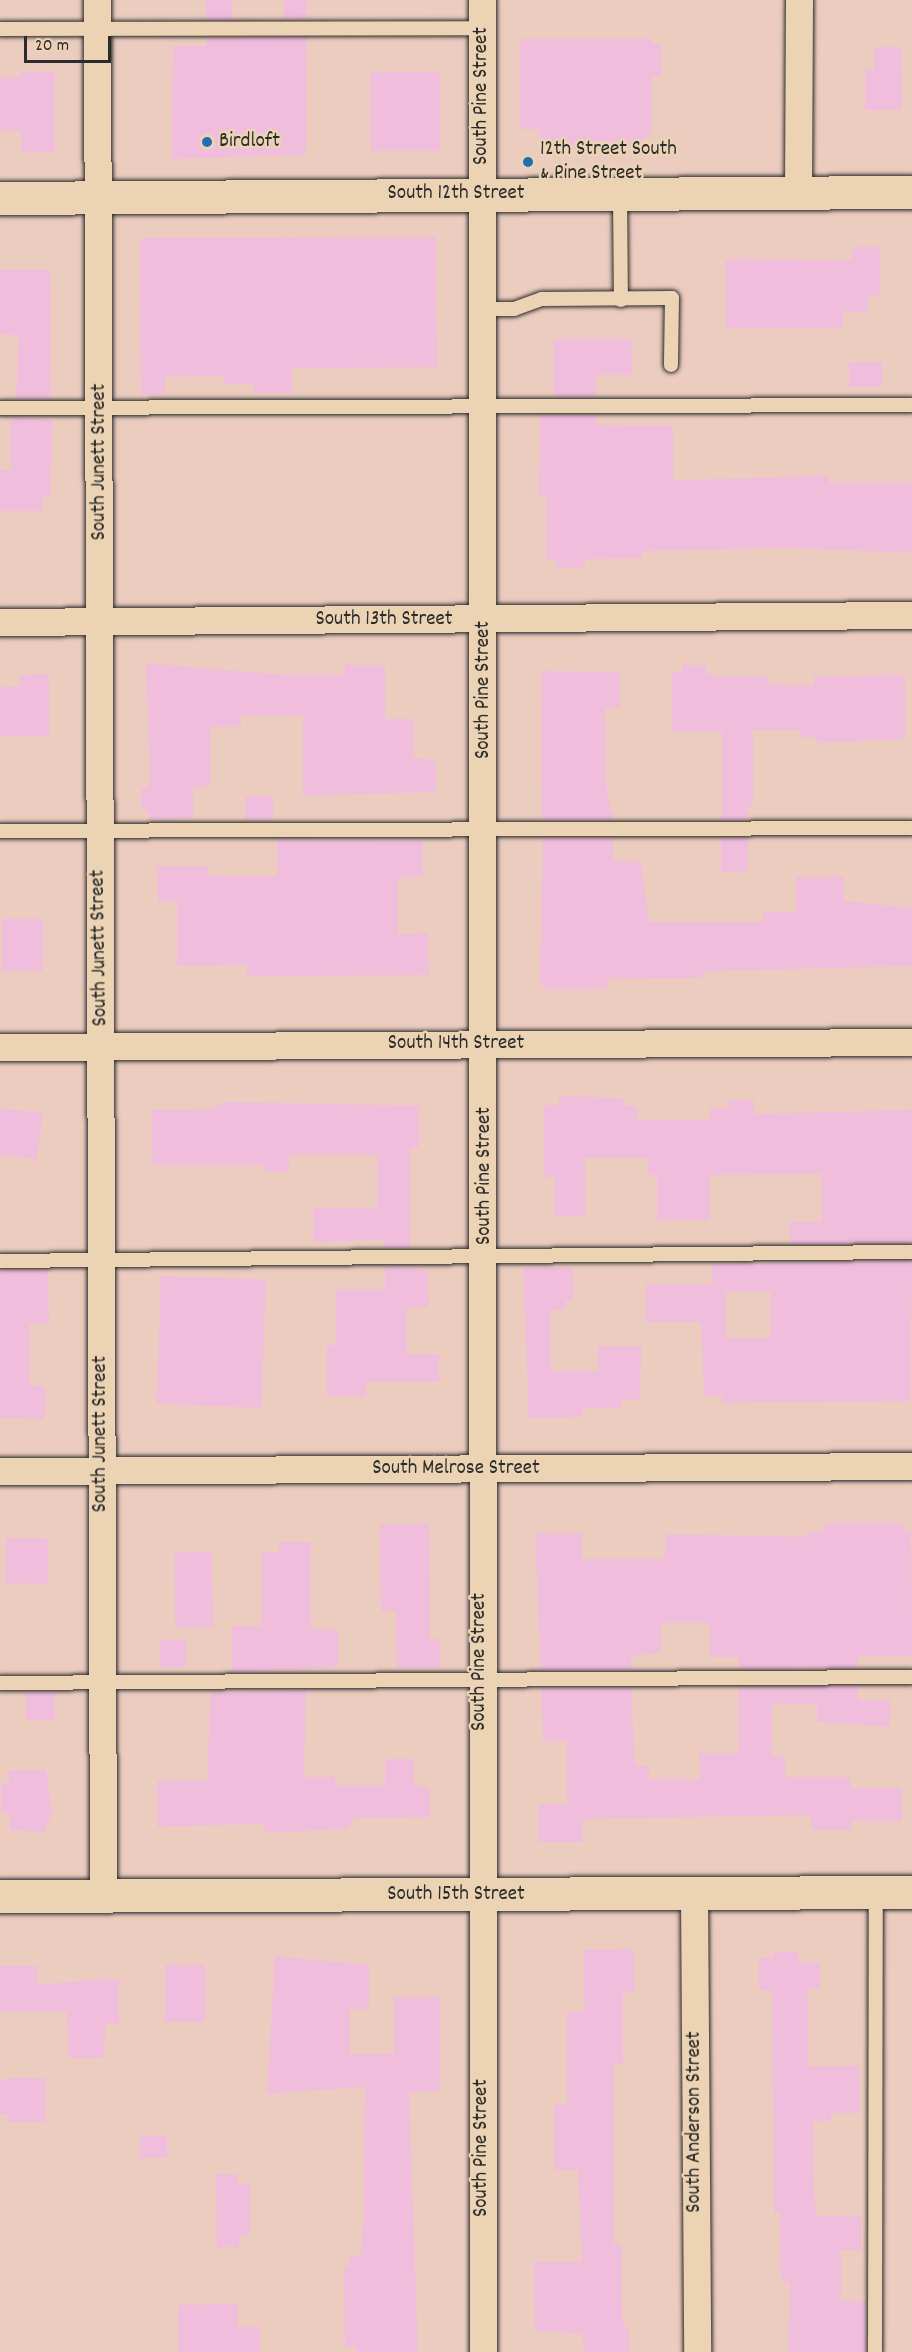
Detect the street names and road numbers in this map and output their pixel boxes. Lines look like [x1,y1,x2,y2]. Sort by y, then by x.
street label: South Pine Street [469,27,495,165]
street label: South 12th Street [388,181,524,207]
street label: South Junett Street [87,384,113,540]
street label: South 13th Street [316,607,452,633]
street label: South Pine Street [471,621,497,759]
street label: South Junett Street [86,869,114,1027]
street label: South 14th Street [388,1031,524,1057]
street label: South Pine Street [472,1107,498,1245]
street label: South Junett Street [88,1356,114,1512]
street label: South Melrose Street [372,1456,540,1482]
street label: South Pine Street [467,1593,493,1731]
street label: South 15th Street [387,1882,525,1908]
street label: South Anderson Street [682,2031,708,2213]
street label: South Pine Street [469,2079,495,2217]

